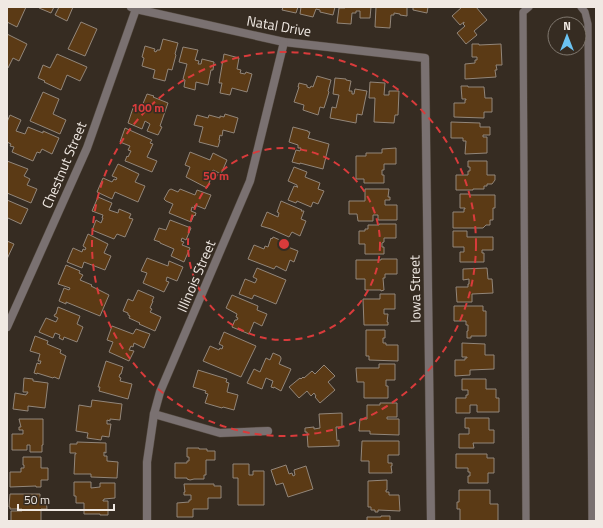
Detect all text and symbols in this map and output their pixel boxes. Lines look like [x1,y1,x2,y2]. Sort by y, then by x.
street label: Natal Drive [245,9,313,42]
north arrow [547,16,587,56]
text: N [563,18,571,34]
text: 100 m [132,98,164,117]
street label: Chestnut Street [36,118,91,212]
text: 50 m [203,166,229,185]
street label: Illinois Street [171,236,220,315]
centre of rings [277,237,291,251]
street label: Iowa Street [403,255,426,323]
scale bar [18,486,114,512]
text: 50 m [24,490,50,509]

